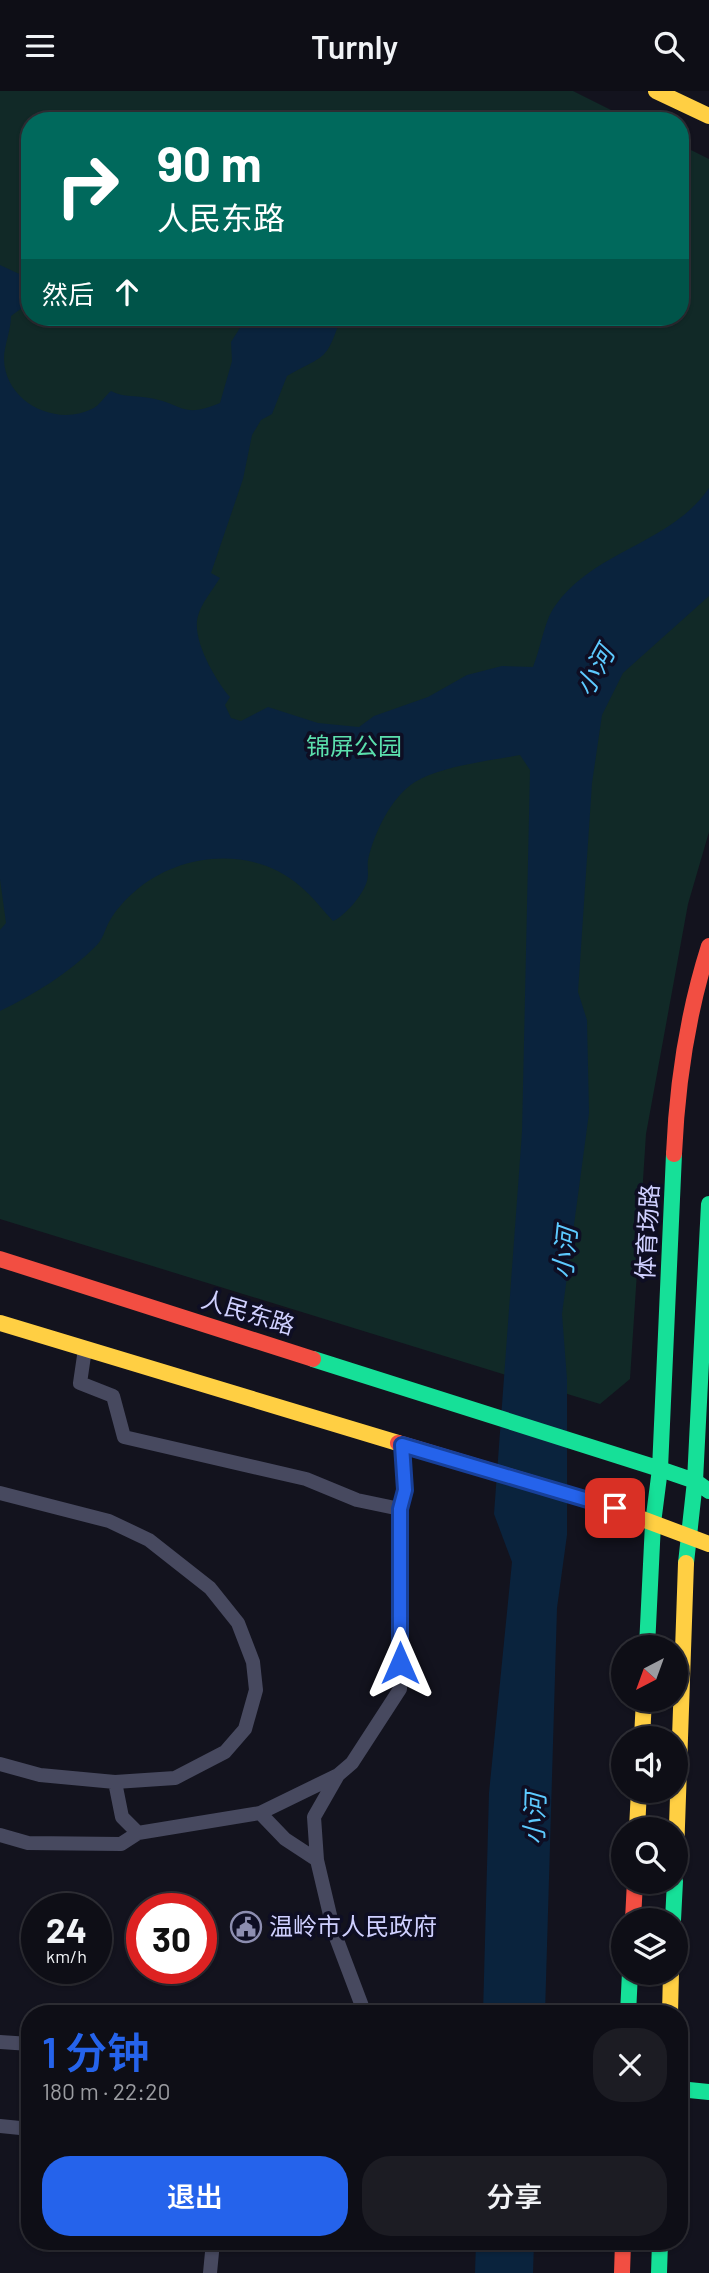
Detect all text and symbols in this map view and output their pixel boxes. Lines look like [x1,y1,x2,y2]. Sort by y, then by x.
icon: menu [21,27,59,65]
text: Turnly [311,27,398,65]
icon: search [650,27,688,65]
text: 90 m [157,133,262,192]
icon: right [42,140,133,231]
text: 人民东路 [157,198,285,236]
icon: ahead [108,273,146,311]
text: 然后 [42,278,94,309]
water label: 小河 [568,636,622,701]
park label: 锦屏公园 [306,731,402,760]
street label: 体育场路 [630,1183,663,1281]
water label: 小河 [545,1220,582,1280]
street label: 人民东路 [198,1284,299,1339]
pin [585,1478,645,1538]
icon: arrive [596,1489,634,1527]
position arrow [363,1626,437,1700]
north arrow [611,1635,688,1711]
map controls [611,1635,688,1985]
button: sound [611,1726,688,1803]
water label: 小河 [517,1787,550,1845]
button: search [611,1817,688,1894]
speed limit sign: 30 [126,1893,217,1984]
text: 24 [46,1908,87,1950]
button: layers [611,1908,688,1985]
public building icon: 温岭市人民政府 [229,1910,263,1944]
place label: 温岭市人民政府 [269,1911,437,1940]
text: km/h [46,1945,87,1967]
text: 1 分钟 [42,2026,149,2076]
button: close [593,2028,667,2102]
text: 180 m · 22:20 [42,2077,170,2105]
button: 退出 [42,2156,348,2236]
button: 分享 [362,2156,667,2236]

